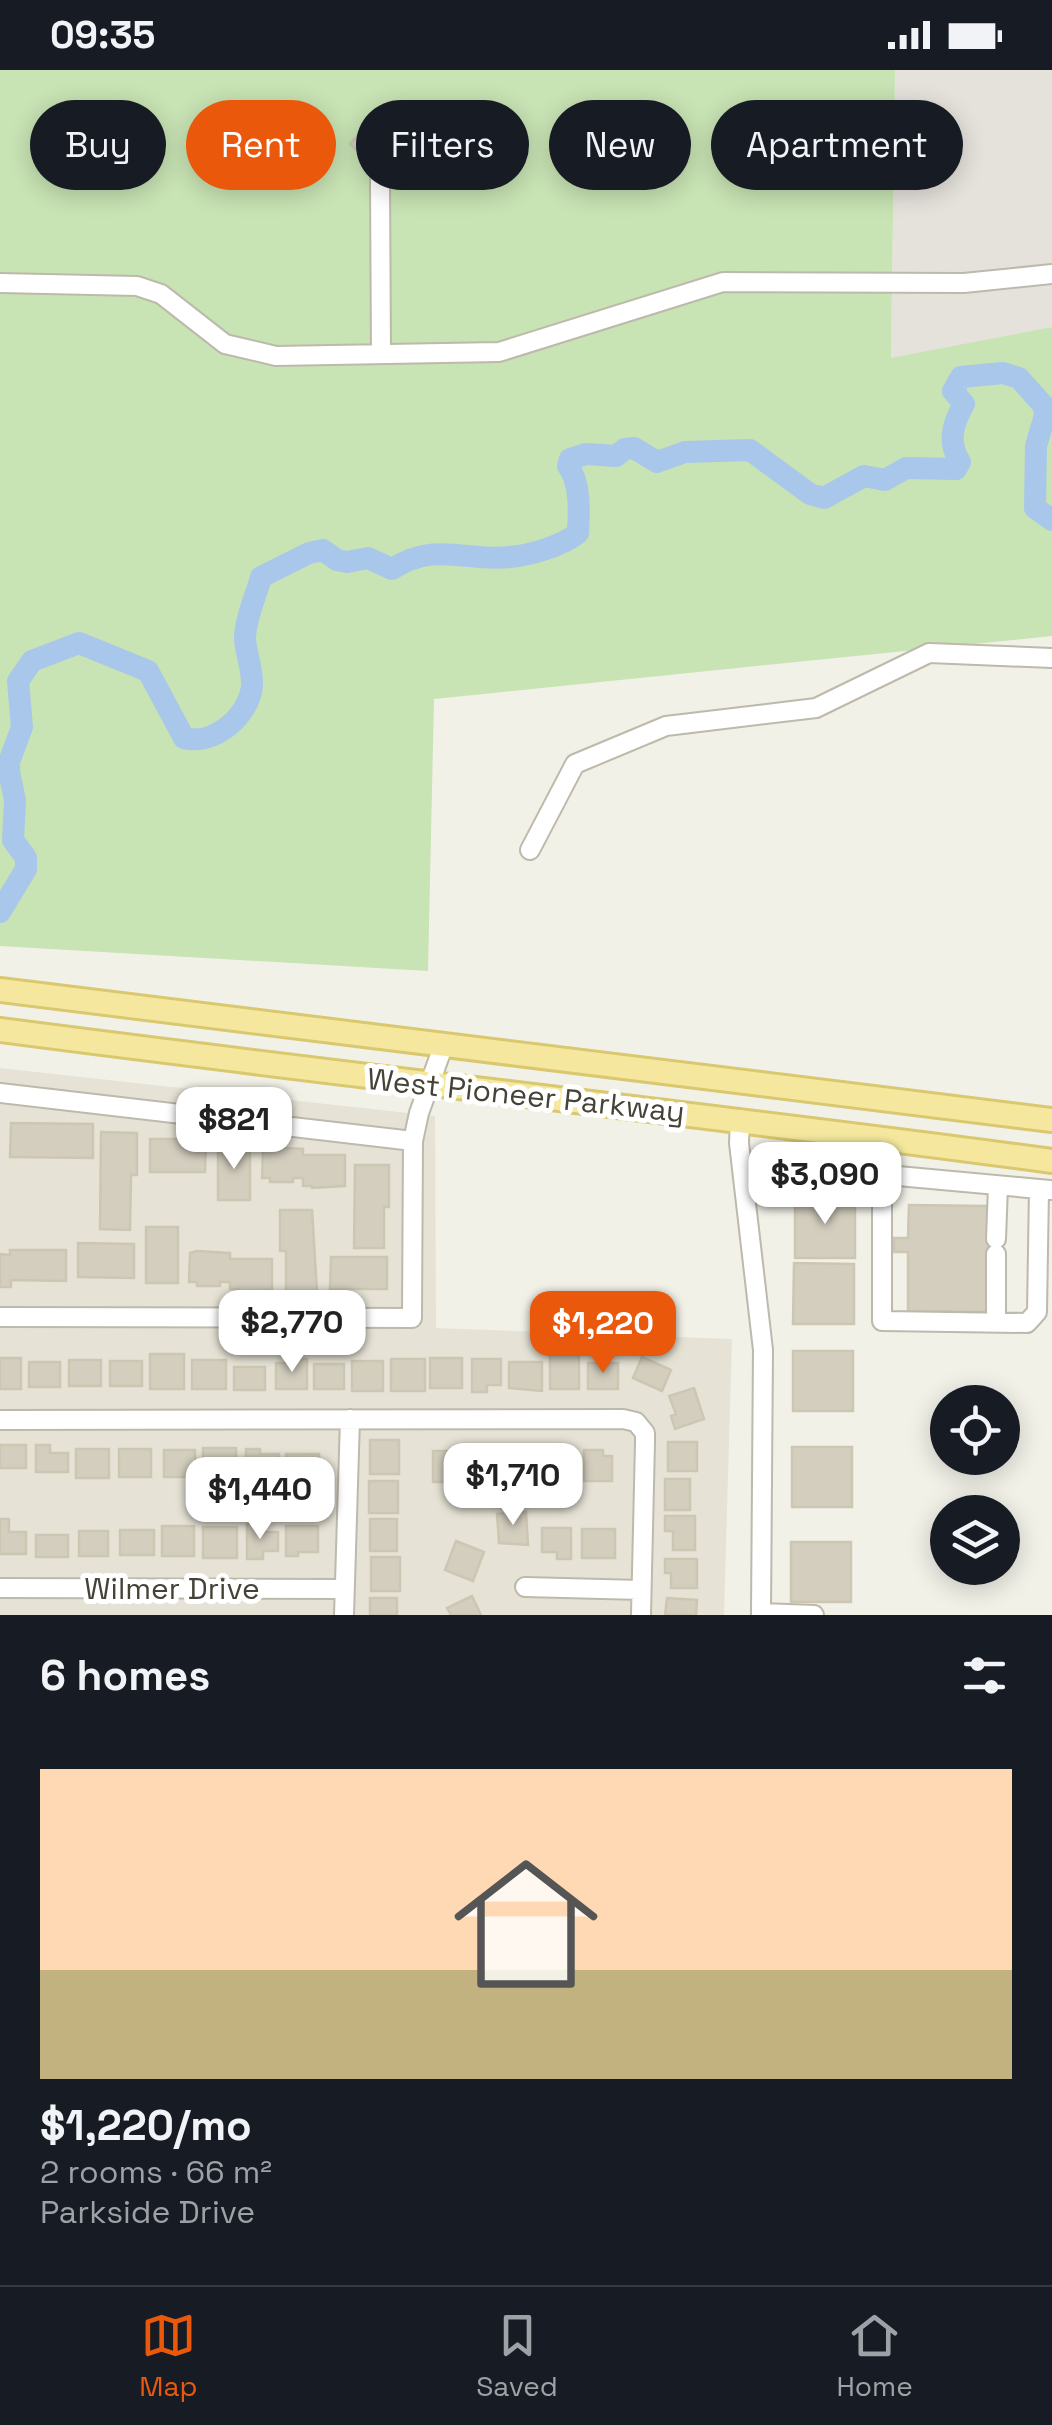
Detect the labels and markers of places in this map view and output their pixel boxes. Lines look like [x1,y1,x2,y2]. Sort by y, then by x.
pin: $821 [175,1087,293,1172]
pin: $3,090 [744,1142,906,1227]
pin: $2,770 [211,1290,373,1375]
pin: $1,220 [522,1291,684,1376]
pin: $1,710 [432,1443,594,1528]
pin: $1,440 [179,1457,341,1542]

